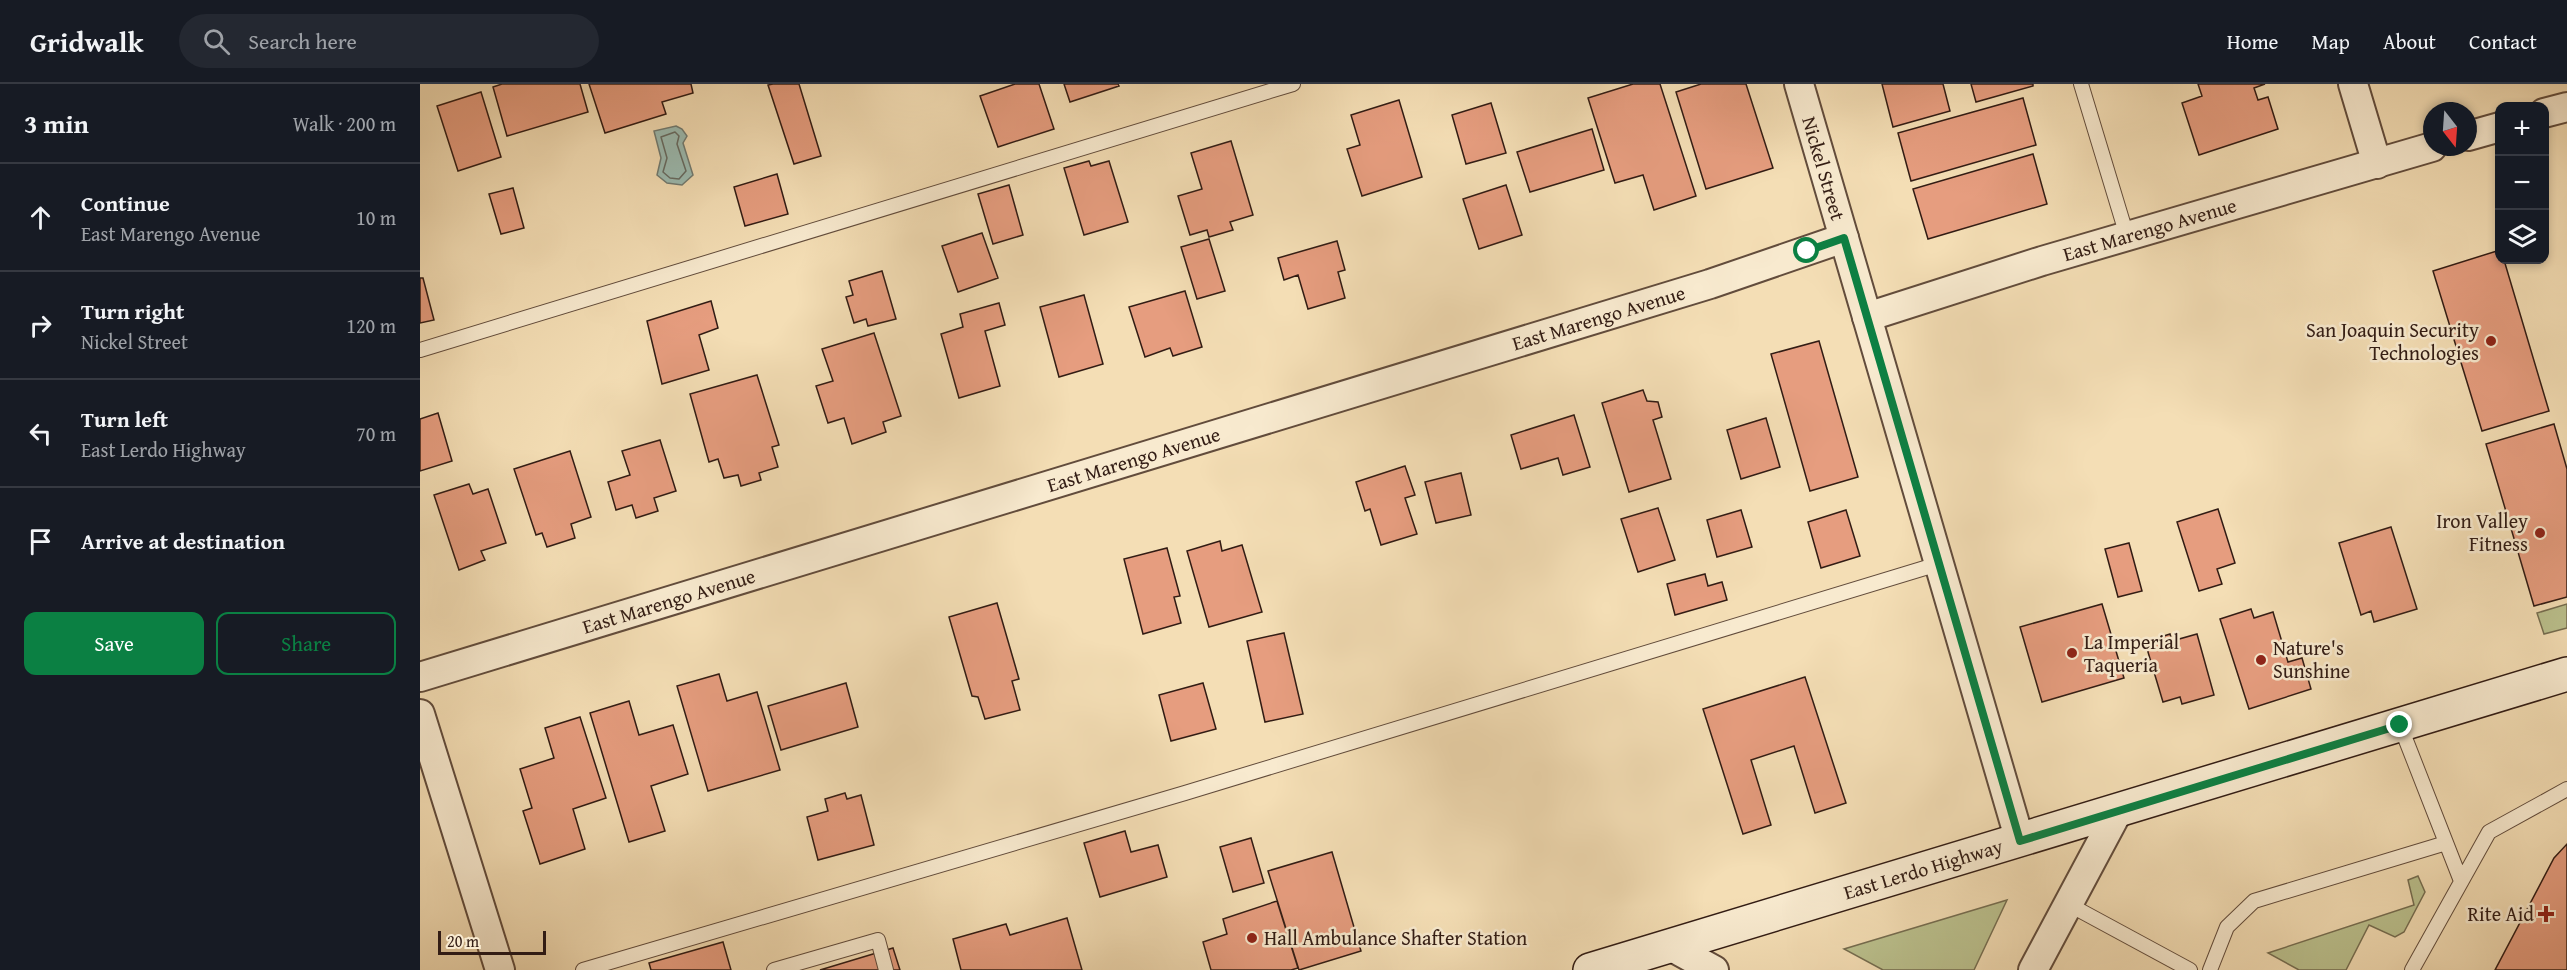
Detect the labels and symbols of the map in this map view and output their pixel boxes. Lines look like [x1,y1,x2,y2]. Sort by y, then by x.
north arrow [2423,102,2477,156]
street label: Nickel Street [1795,113,1853,224]
street label: East Marengo Avenue [2059,190,2240,268]
route start [1793,237,1819,263]
street label: East Marengo Avenue [1508,277,1688,358]
place label: San Joaquin Security Technologies [2306,315,2479,367]
marker: San Joaquin Security Technologies [2484,334,2498,348]
street label: East Marengo Avenue [1043,419,1224,499]
place label: Iron Valley Fitness [2436,506,2528,558]
marker: Iron Valley Fitness [2533,526,2547,540]
street label: East Marengo Avenue [578,561,759,641]
place label: La Imperial Taqueria [2084,627,2180,679]
place label: Nature's Sunshine [2273,633,2350,685]
marker: La Imperial Taqueria [2065,646,2079,660]
marker: Nature's Sunshine [2254,653,2268,667]
route end [2386,711,2412,737]
street label: East Lerdo Highway [1840,831,2006,906]
place label: Rite Aid [2468,899,2534,928]
marker: Rite Aid [2539,907,2553,921]
place label: Hall Ambulance Shafter Station [1264,923,1527,952]
scale bar [438,928,546,956]
marker: Hall Ambulance Shafter Station [1245,931,1259,945]

